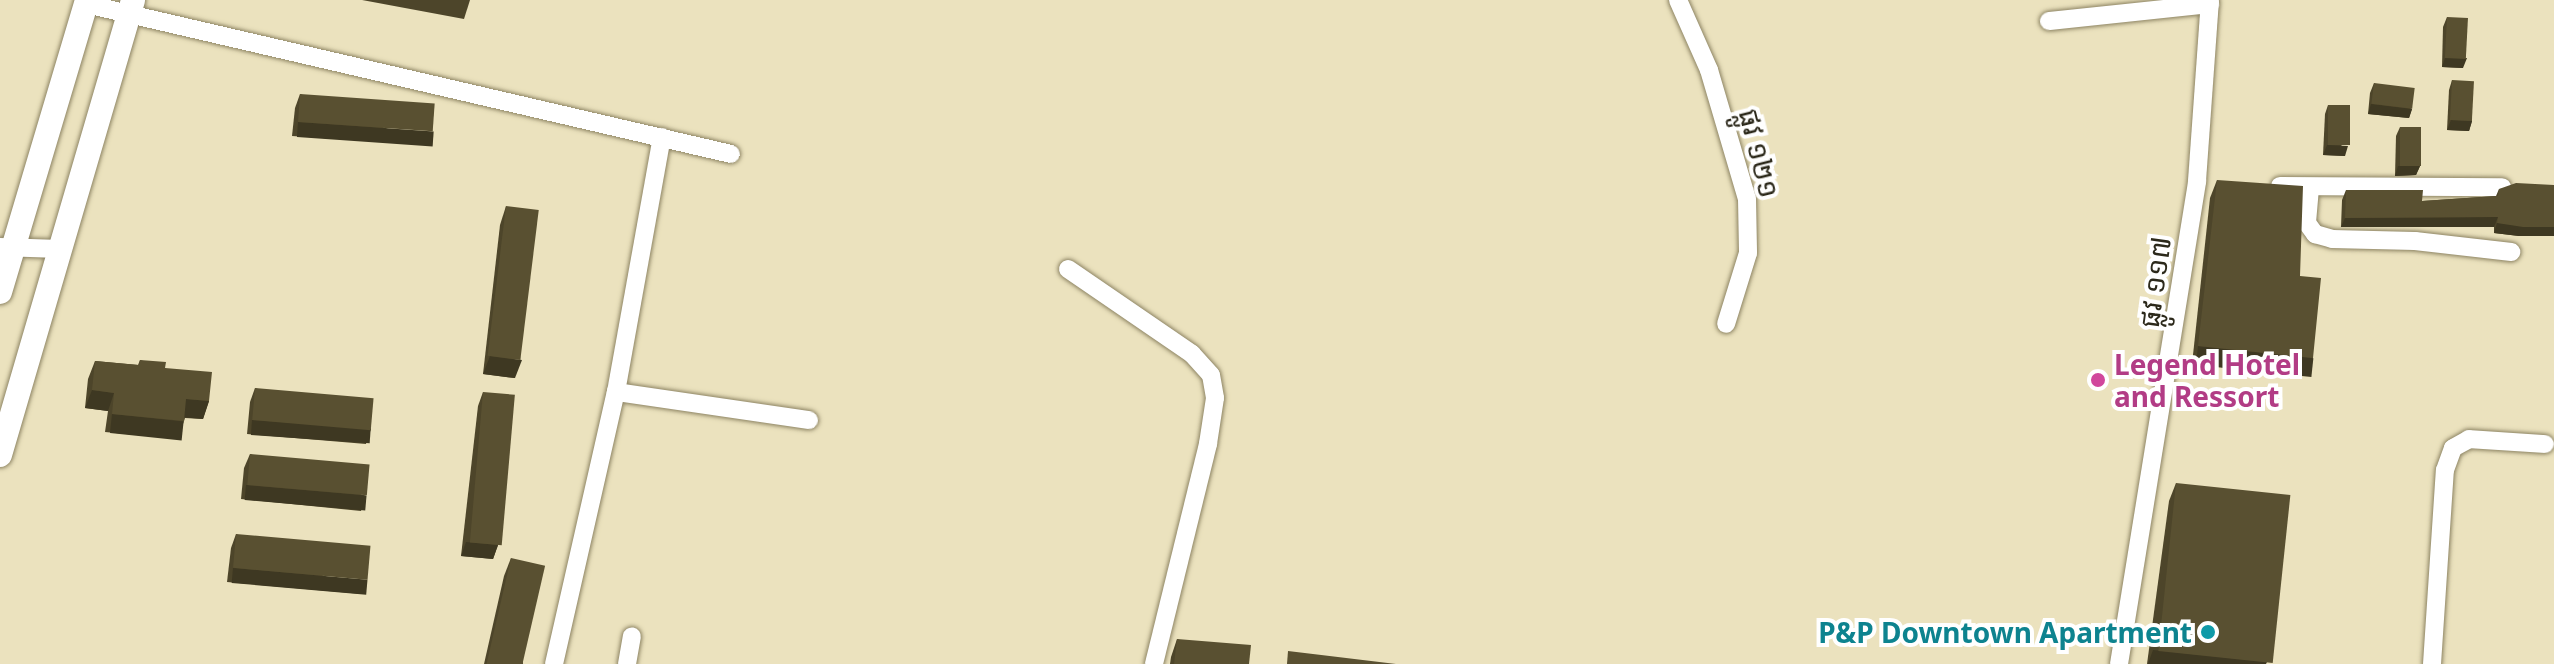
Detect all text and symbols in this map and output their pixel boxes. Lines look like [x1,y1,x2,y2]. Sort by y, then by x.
street label: ផ្លូវ ១២១ [1733,105,1787,201]
street label: ផ្លូវ ១១៧ [2131,234,2177,330]
place label: Legend Hotel and Ressort [2114,347,2300,413]
marker: Legend Hotel and Ressort [2089,371,2107,389]
place label: P&P Downtown Apartment [1818,615,2192,649]
marker: P&P Downtown Apartment [2199,623,2217,641]

